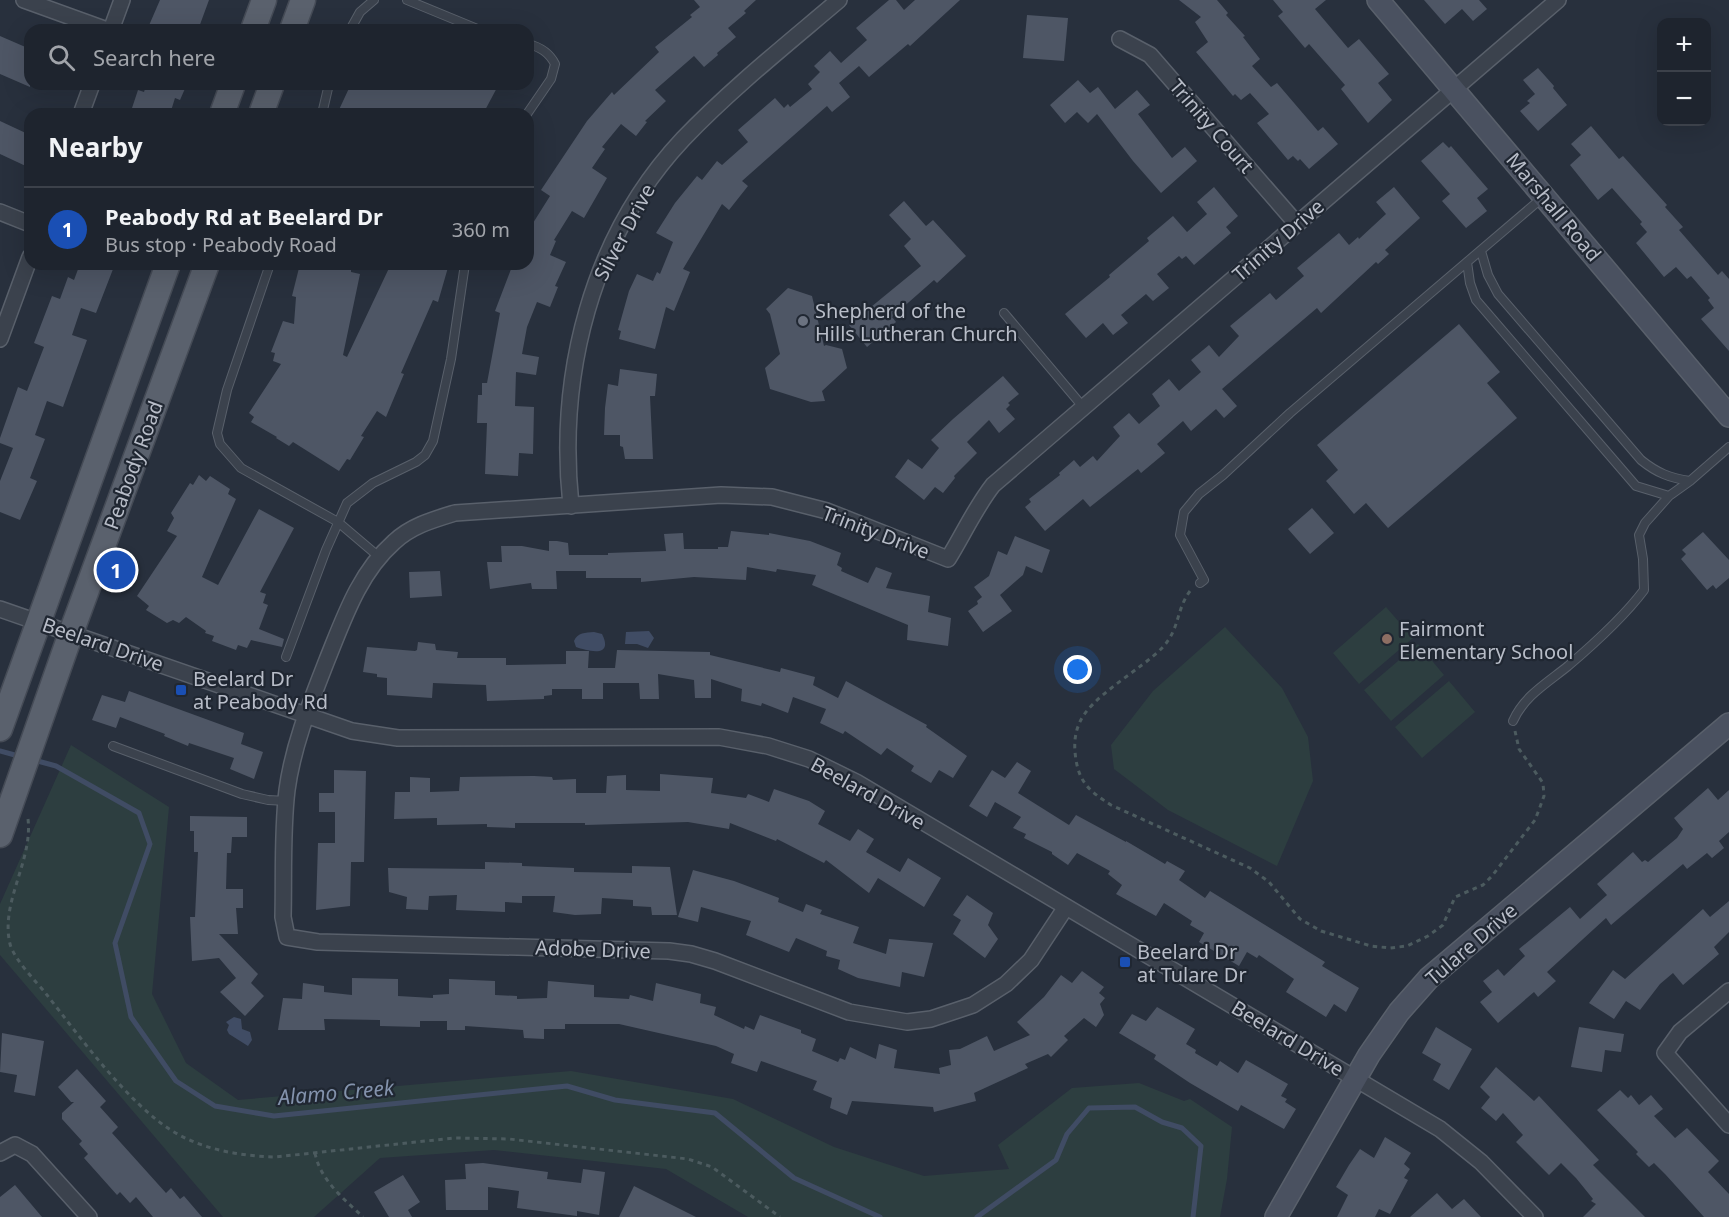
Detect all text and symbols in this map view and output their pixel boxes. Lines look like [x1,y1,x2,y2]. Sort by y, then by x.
map controls [1657,18,1711,126]
button: + [1657,18,1711,72]
search box [24,24,534,90]
icon: search [45,41,78,74]
text: Search here [93,42,215,72]
button: − [1657,72,1711,126]
street label: Trinity Court [1164,73,1260,179]
text: Nearby [48,129,143,165]
street label: Marshall Road [1500,147,1608,267]
street label: Silver Drive [587,179,661,285]
street label: Trinity Drive [1226,193,1330,287]
text: Peabody Rd at Beelard Dr [105,201,383,231]
text: 1 [62,216,73,243]
text: 360 m [452,216,510,243]
text: Bus stop · Peabody Road [105,231,337,258]
place label: Shepherd of the Hills Lutheran Church [815,297,1018,347]
marker: Shepherd of the Hills Lutheran Church [796,314,810,328]
street label: Peabody Road [97,397,169,533]
street label: Trinity Drive [818,499,934,565]
pin: 1 [96,548,136,592]
street label: Beelard Drive [39,611,167,677]
place label: Fairmont Elementary School [1399,615,1573,665]
marker: Fairmont Elementary School [1380,632,1394,646]
your location [1063,655,1092,684]
place label: Beelard Dr at Peabody Rd [193,665,328,715]
marker: Beelard Dr at Peabody Rd [174,683,188,697]
street label: Beelard Drive [806,750,930,836]
street label: Tulare Drive [1420,897,1522,991]
street label: Adobe Drive [535,933,651,965]
place label: Beelard Dr at Tulare Dr [1137,938,1247,988]
marker: Beelard Dr at Tulare Dr [1118,955,1132,969]
street label: Beelard Drive [1227,994,1349,1082]
water label: Alamo Creek [275,1073,397,1111]

